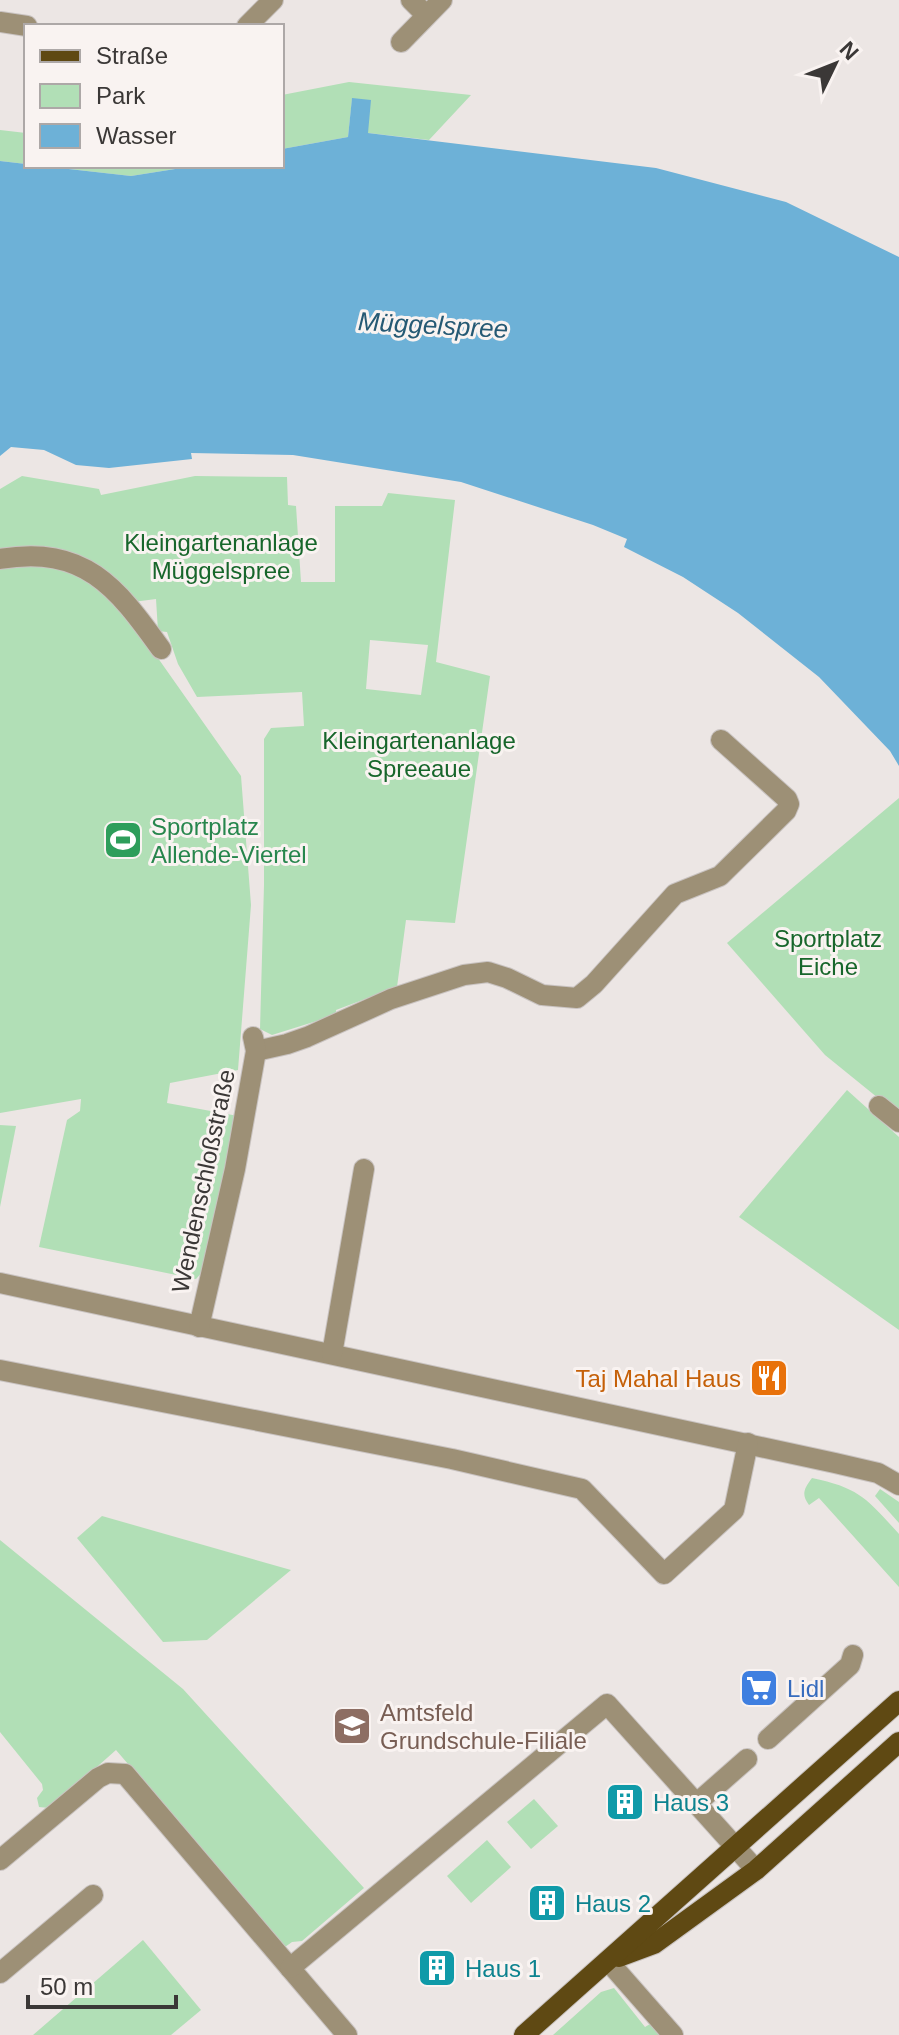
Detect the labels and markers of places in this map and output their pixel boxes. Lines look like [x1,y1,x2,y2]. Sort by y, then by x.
place label: Sportplatz Allende-Viertel [151,813,307,868]
sports icon: Sportplatz Allende-Viertel [102,819,144,861]
restaurant icon: Taj Mahal Haus [748,1357,790,1399]
place label: Taj Mahal Haus [576,1365,741,1392]
supermarket icon: Lidl [738,1667,780,1709]
place label: Lidl [787,1675,824,1702]
place label: Amtsfeld Grundschule-Filiale [380,1699,587,1754]
school or university icon: Amtsfeld Grundschule-Filiale [331,1705,373,1747]
building icon: Haus 3 [604,1781,646,1823]
place label: Haus 3 [653,1789,729,1816]
building icon: Haus 2 [526,1882,568,1924]
place label: Haus 2 [575,1890,651,1917]
building icon: Haus 1 [416,1947,458,1989]
place label: Haus 1 [465,1955,541,1982]

